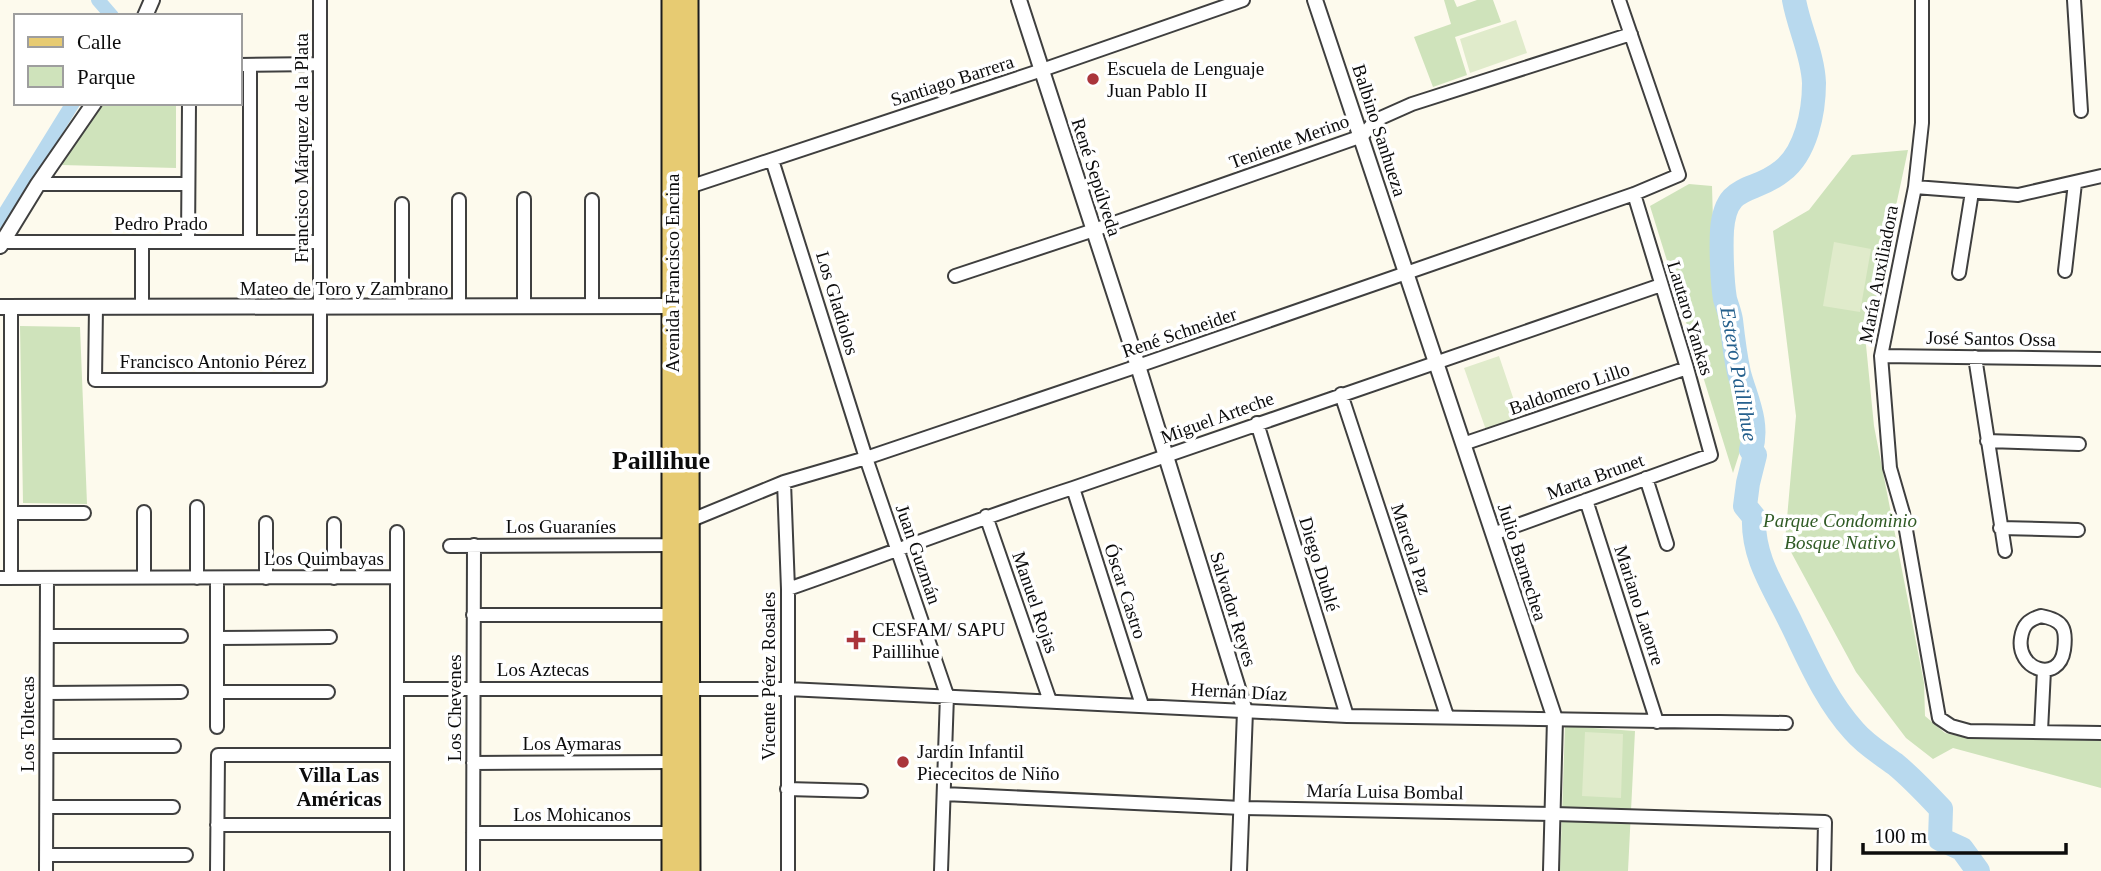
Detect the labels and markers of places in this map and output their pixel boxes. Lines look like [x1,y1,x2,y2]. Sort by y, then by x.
place label: Escuela de Lenguaje Juan Pablo II [1107,58,1264,101]
marker: Escuela de Lenguaje Juan Pablo II [1085,71,1101,87]
place label: CESFAM/ SAPU Paillihue [872,619,1006,662]
marker: CESFAM/ SAPU Paillihue [846,630,866,650]
place label: Jardín Infantil Piececitos de Niño [917,741,1059,784]
marker: Jardín Infantil Piececitos de Niño [895,754,911,770]

